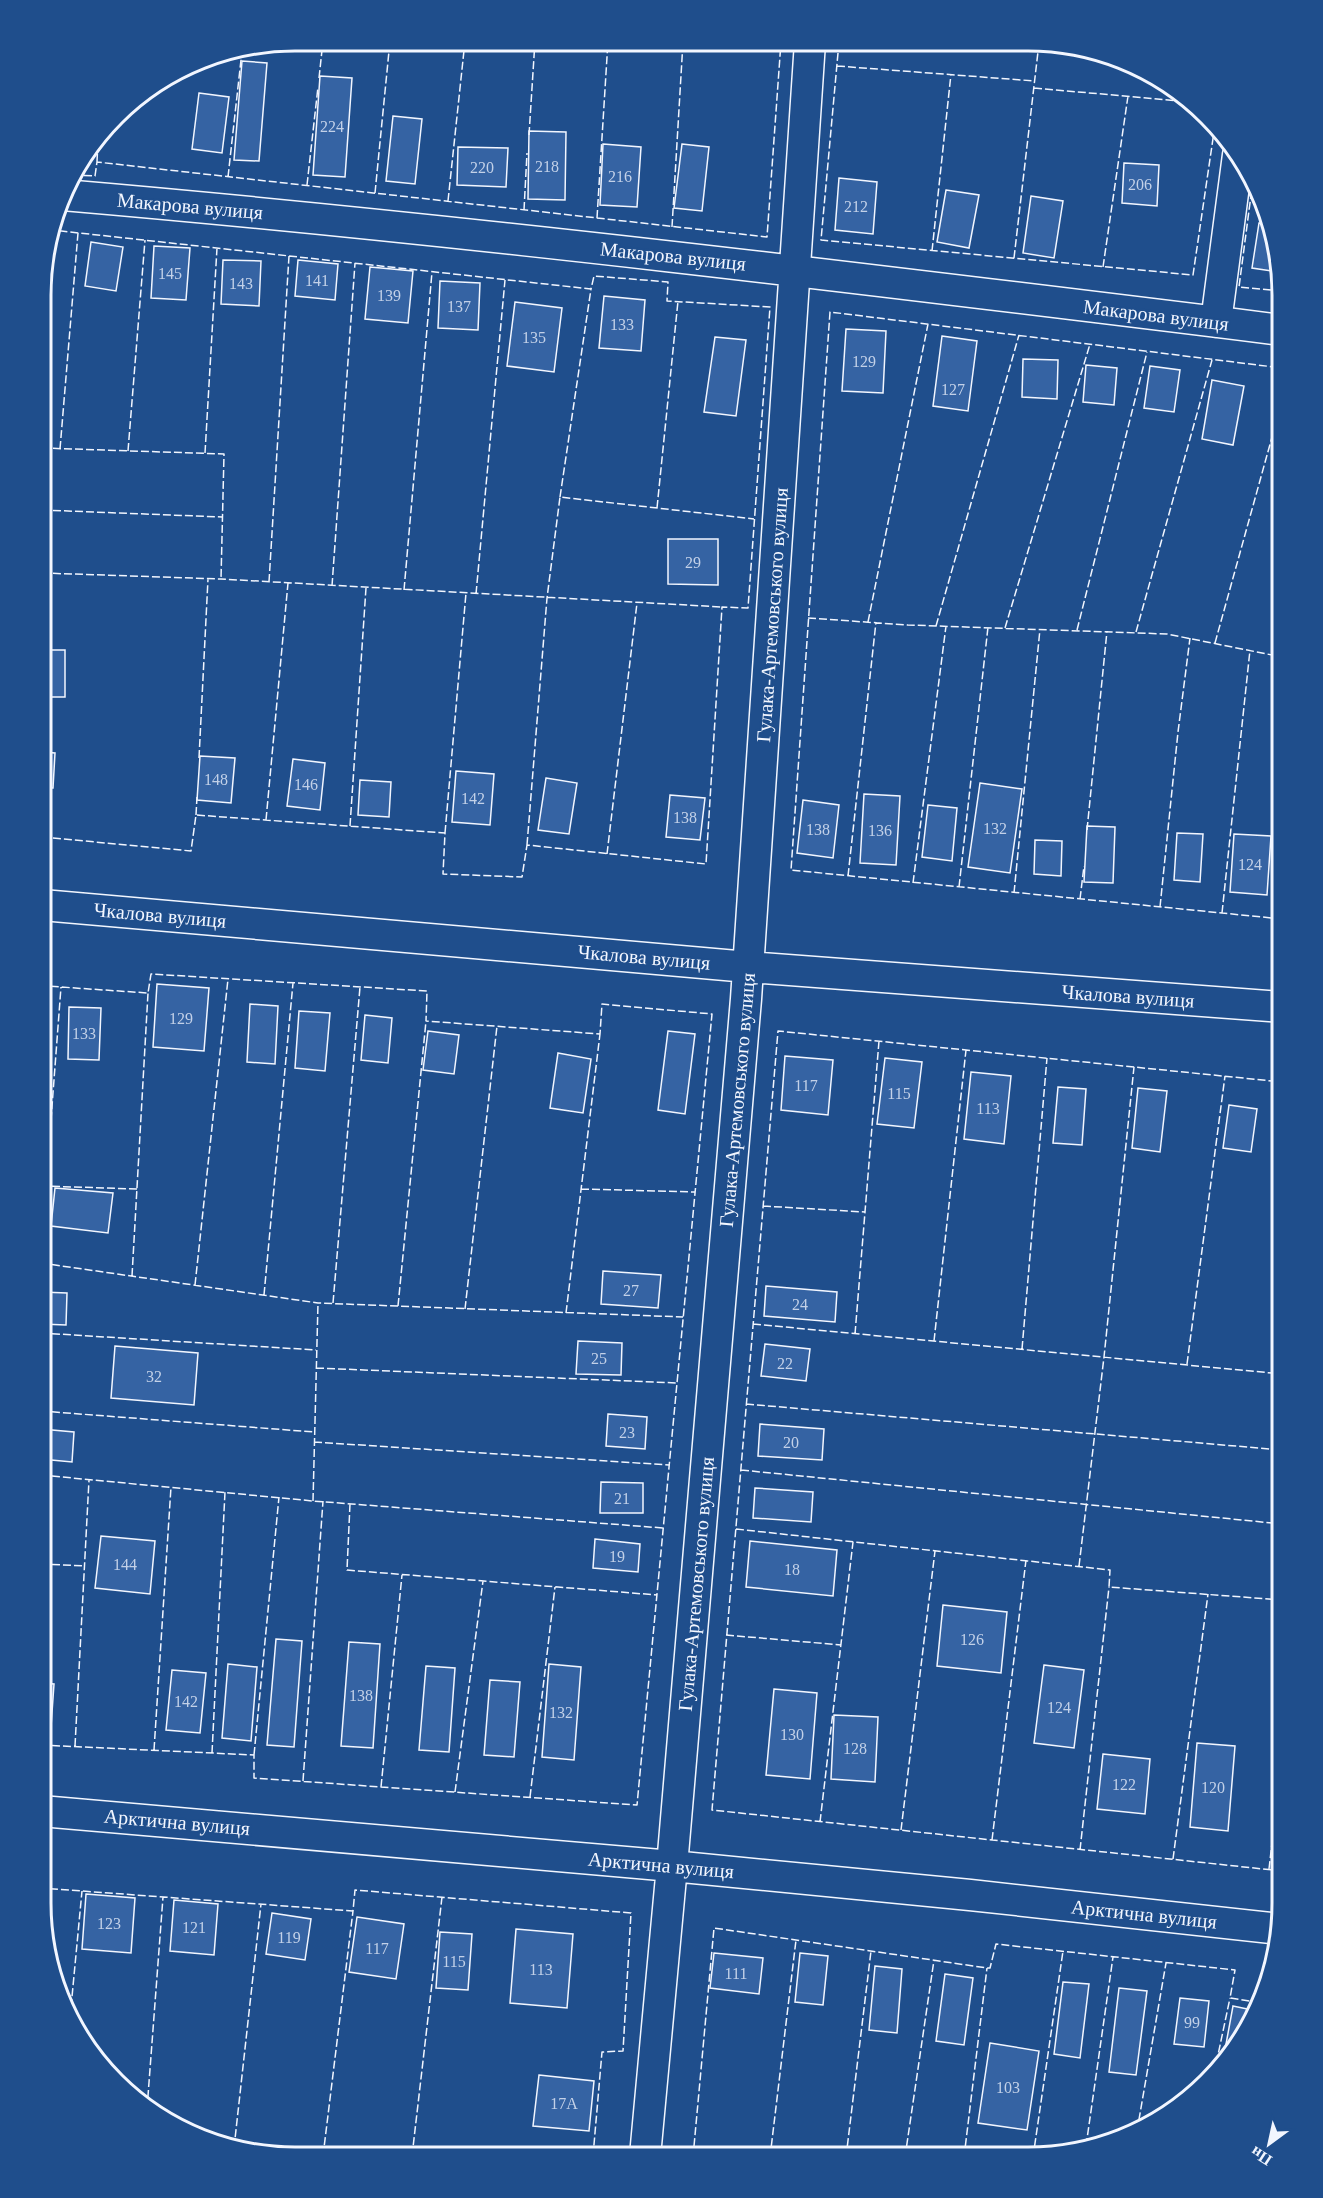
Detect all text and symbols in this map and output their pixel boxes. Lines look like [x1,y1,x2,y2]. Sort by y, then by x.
house number: 224 [320,118,344,135]
house number: 218 [535,158,559,175]
house number: 220 [470,159,494,176]
house number: 216 [608,168,632,185]
house number: 206 [1128,176,1152,193]
street label: Макарова вулиця [116,189,264,224]
house number: 212 [844,198,868,215]
street label: Макарова вулиця [599,237,747,276]
house number: 145 [158,265,182,282]
house number: 141 [305,272,329,289]
house number: 143 [229,275,253,292]
house number: 139 [377,287,401,304]
street label: Макарова вулиця [1082,295,1230,336]
house number: 137 [447,298,471,315]
house number: 133 [610,316,634,333]
house number: 135 [522,329,546,346]
house number: 129 [852,353,876,370]
house number: 127 [941,381,965,398]
street label: Гулака-Артемовського вулиця [752,487,793,743]
house number: 29 [685,554,701,571]
house number: 148 [204,771,228,788]
house number: 146 [294,776,318,793]
house number: 142 [461,790,485,807]
house number: 138 [673,809,697,826]
house number: 132 [983,820,1007,837]
house number: 138 [806,821,830,838]
house number: 136 [868,822,892,839]
house number: 124 [1238,856,1262,873]
street label: Чкалова вулиця [93,898,227,933]
street label: Чкалова вулиця [577,940,711,975]
street label: Гулака-Артемовського вулиця [715,972,760,1228]
street label: Чкалова вулиця [1061,980,1195,1013]
house number: 129 [169,1010,193,1027]
house number: 133 [72,1025,96,1042]
house number: 117 [794,1077,818,1094]
house number: 115 [887,1085,911,1102]
house number: 113 [976,1100,1000,1117]
house number: 27 [623,1282,639,1299]
house number: 24 [792,1296,808,1313]
house number: 25 [591,1350,607,1367]
house number: 22 [777,1355,793,1372]
house number: 32 [146,1368,162,1385]
house number: 23 [619,1424,635,1441]
house number: 20 [783,1434,799,1451]
street label: Гулака-Артемовського вулиця [674,1456,719,1712]
house number: 21 [614,1490,630,1507]
house number: 19 [609,1548,625,1565]
house number: 144 [113,1556,137,1573]
house number: 18 [784,1561,800,1578]
house number: 126 [960,1631,984,1648]
house number: 138 [349,1687,373,1704]
house number: 142 [174,1693,198,1710]
house number: 124 [1047,1699,1071,1716]
house number: 132 [549,1704,573,1721]
house number: 130 [780,1726,804,1743]
house number: 128 [843,1740,867,1757]
house number: 122 [1112,1776,1136,1793]
house number: 120 [1201,1779,1225,1796]
street label: Арктична вулиця [103,1805,251,1840]
street label: Арктична вулиця [587,1848,735,1883]
street label: Арктична вулиця [1070,1895,1218,1934]
house number: 123 [97,1915,121,1932]
house number: 121 [182,1919,206,1936]
house number: 119 [277,1929,301,1946]
house number: 117 [365,1940,389,1957]
house number: 115 [442,1953,466,1970]
house number: 113 [529,1961,553,1978]
house number: 111 [725,1965,747,1982]
house number: 99 [1184,2014,1200,2031]
house number: 103 [996,2079,1020,2096]
house number: 17А [550,2095,578,2112]
north arrow [1239,2114,1299,2174]
text: Пн [1247,2143,1275,2169]

